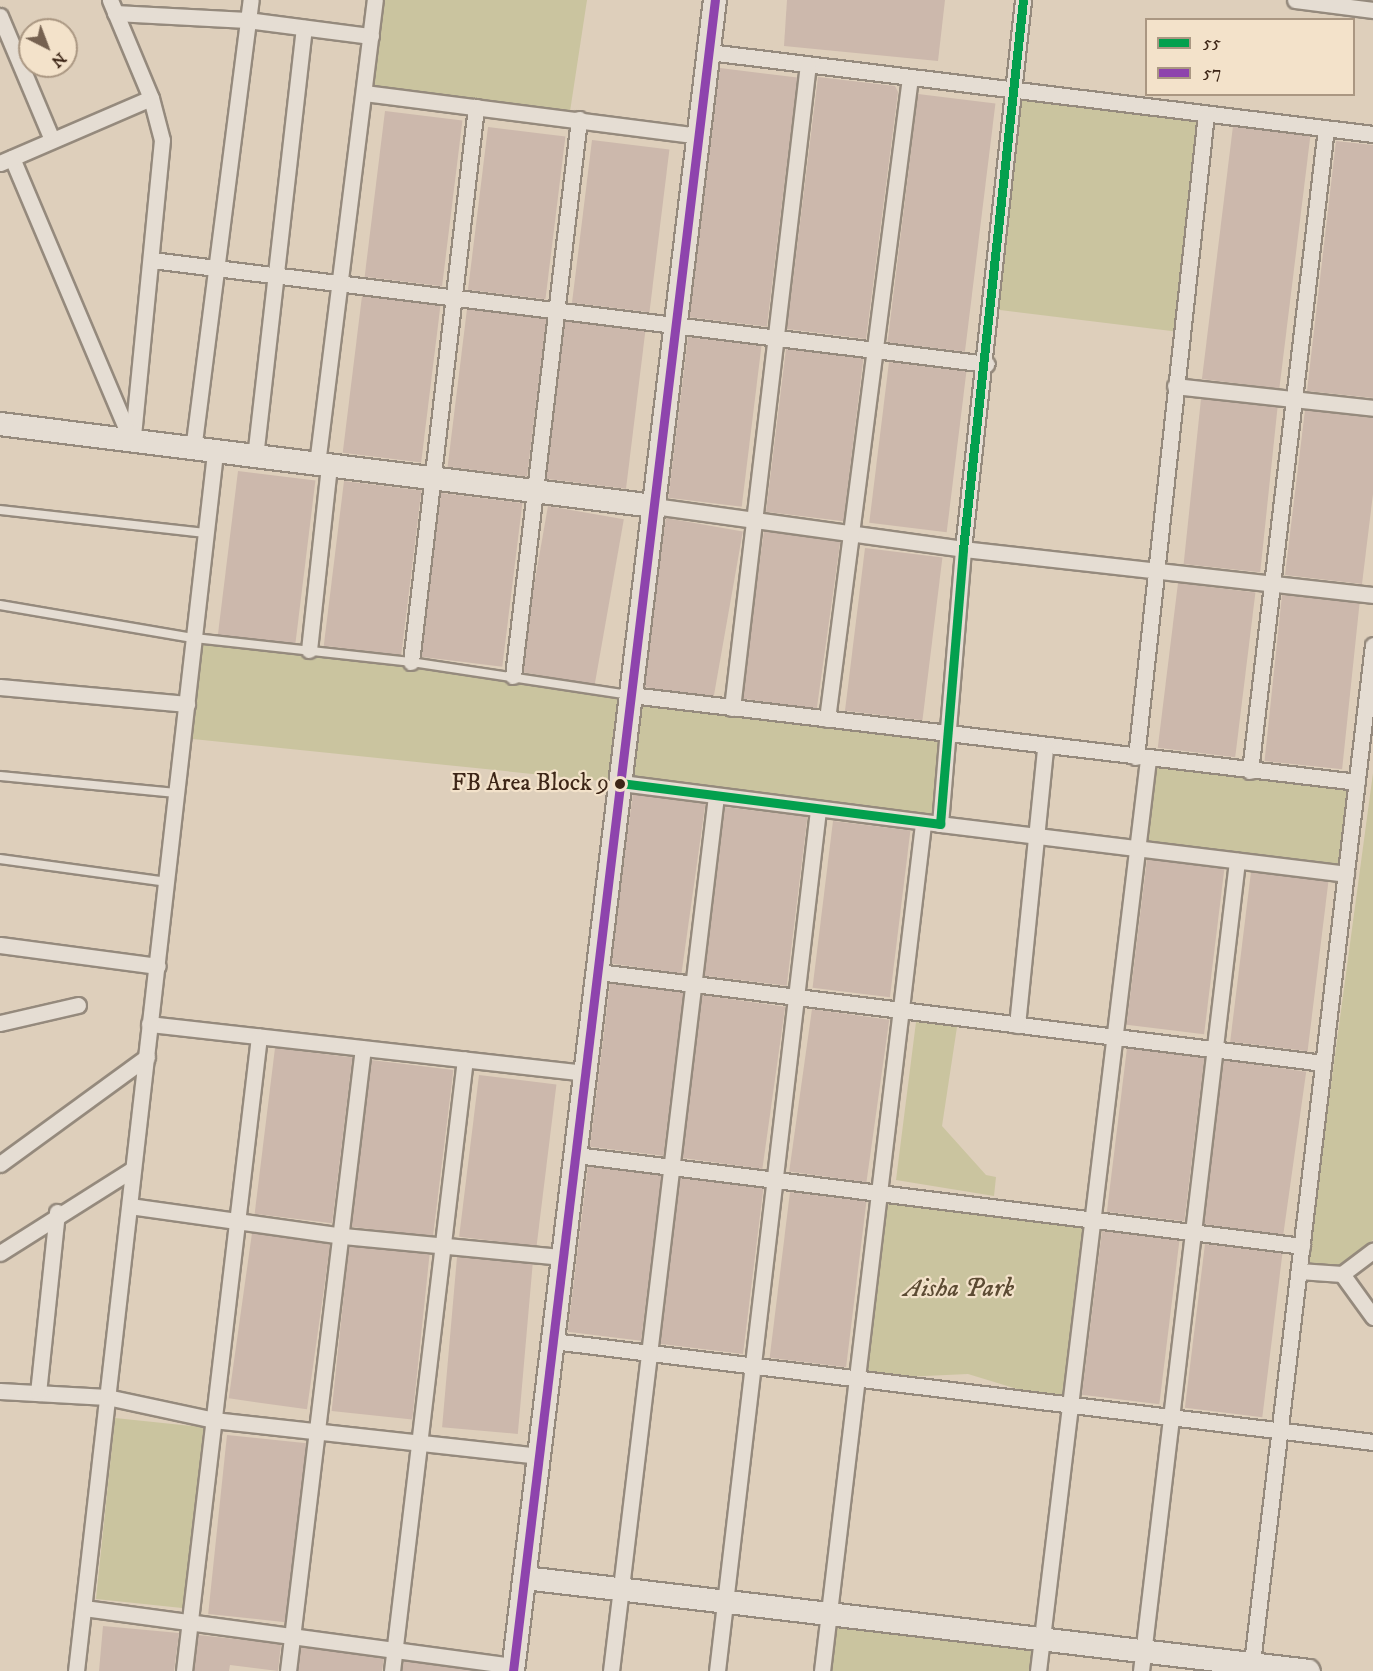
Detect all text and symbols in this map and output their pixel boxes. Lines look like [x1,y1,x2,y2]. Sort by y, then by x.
north arrow [18,18,78,78]
legend [1145,18,1355,96]
text: 55 [1203,32,1221,54]
text: N [47,48,70,72]
text: 57 [1203,62,1221,84]
place label: FB Area Block 9 [451,770,609,798]
marker: FB Area Block 9 [614,778,626,790]
park label: Aisha Park [904,1273,1014,1305]

